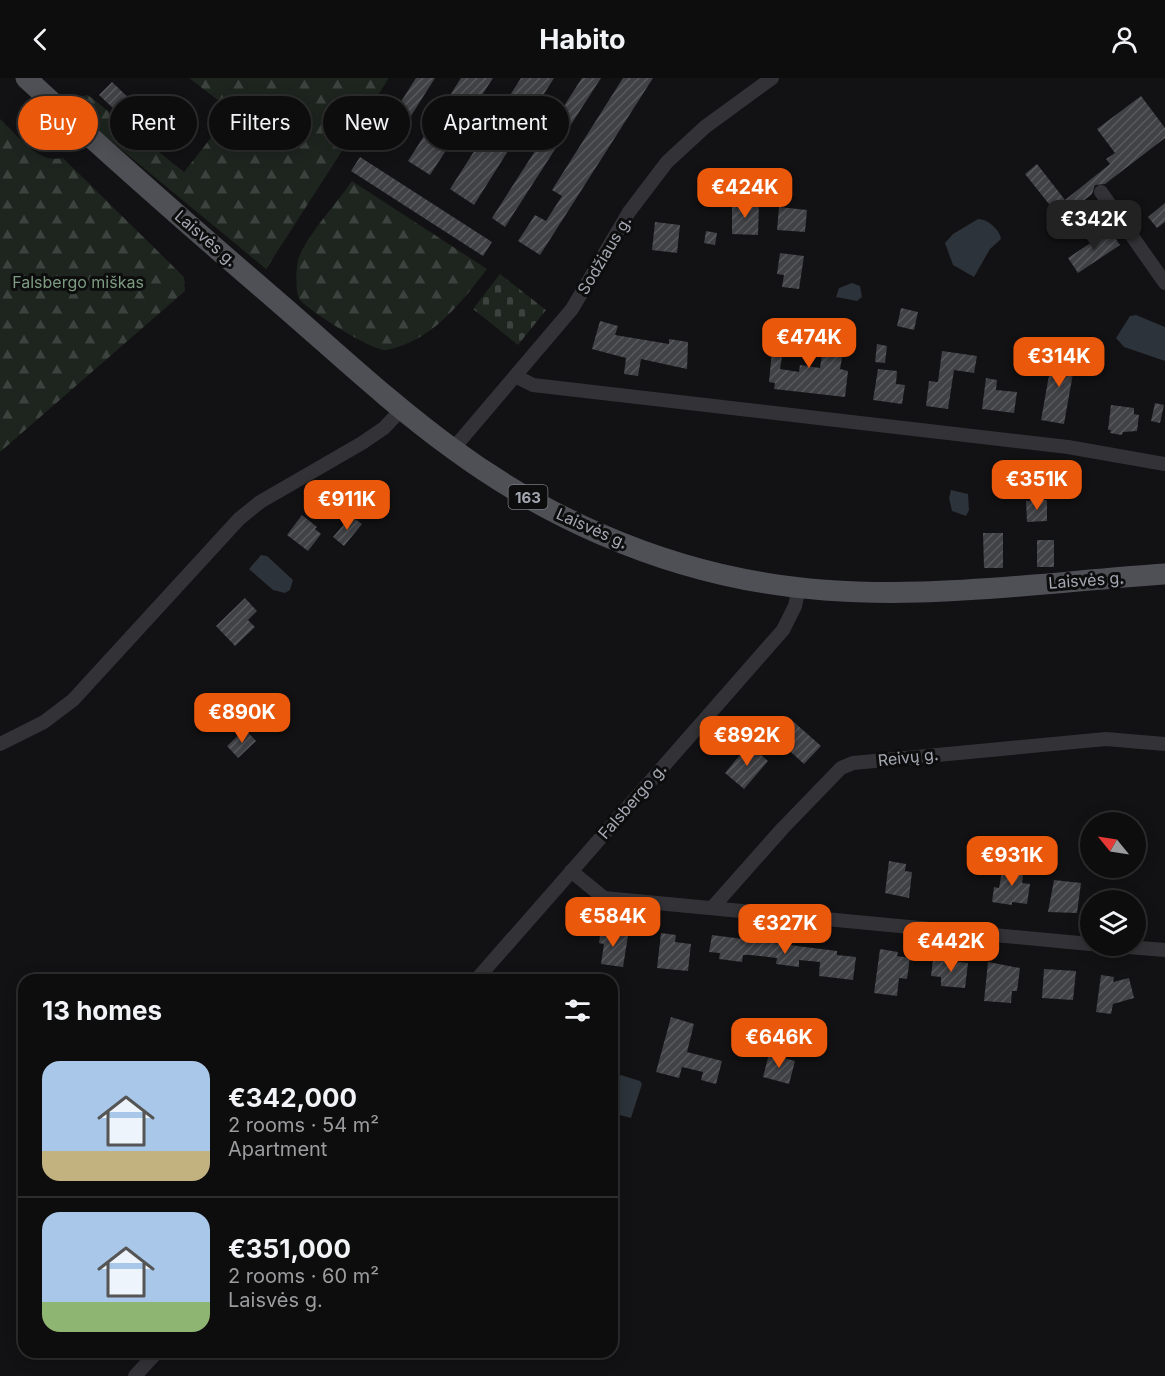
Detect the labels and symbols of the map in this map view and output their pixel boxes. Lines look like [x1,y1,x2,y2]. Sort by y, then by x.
pin: €424K [703,168,787,219]
pin: €342K [1052,200,1136,251]
street label: Laisvės g. [171,206,241,270]
street label: Sodžiaus g. [573,212,635,298]
park label: Falsbergo miškas [12,272,144,292]
pin: €474K [767,318,851,369]
pin: €314K [1017,337,1101,388]
pin: €351K [995,460,1079,511]
pin: €911K [305,480,389,531]
road number: 163 [508,485,548,509]
street label: Laisvės g. [553,503,631,553]
street label: Laisvės g. [1048,567,1124,593]
pin: €890K [200,693,284,744]
pin: €892K [705,716,789,767]
street label: Reivų g. [877,744,939,770]
street label: Falsbergo g. [594,759,670,843]
north arrow [1080,812,1146,878]
pin: €931K [970,836,1054,887]
pin: €584K [571,897,655,948]
pin: €327K [743,904,827,955]
pin: €442K [909,922,993,973]
pin: €646K [737,1018,821,1069]

